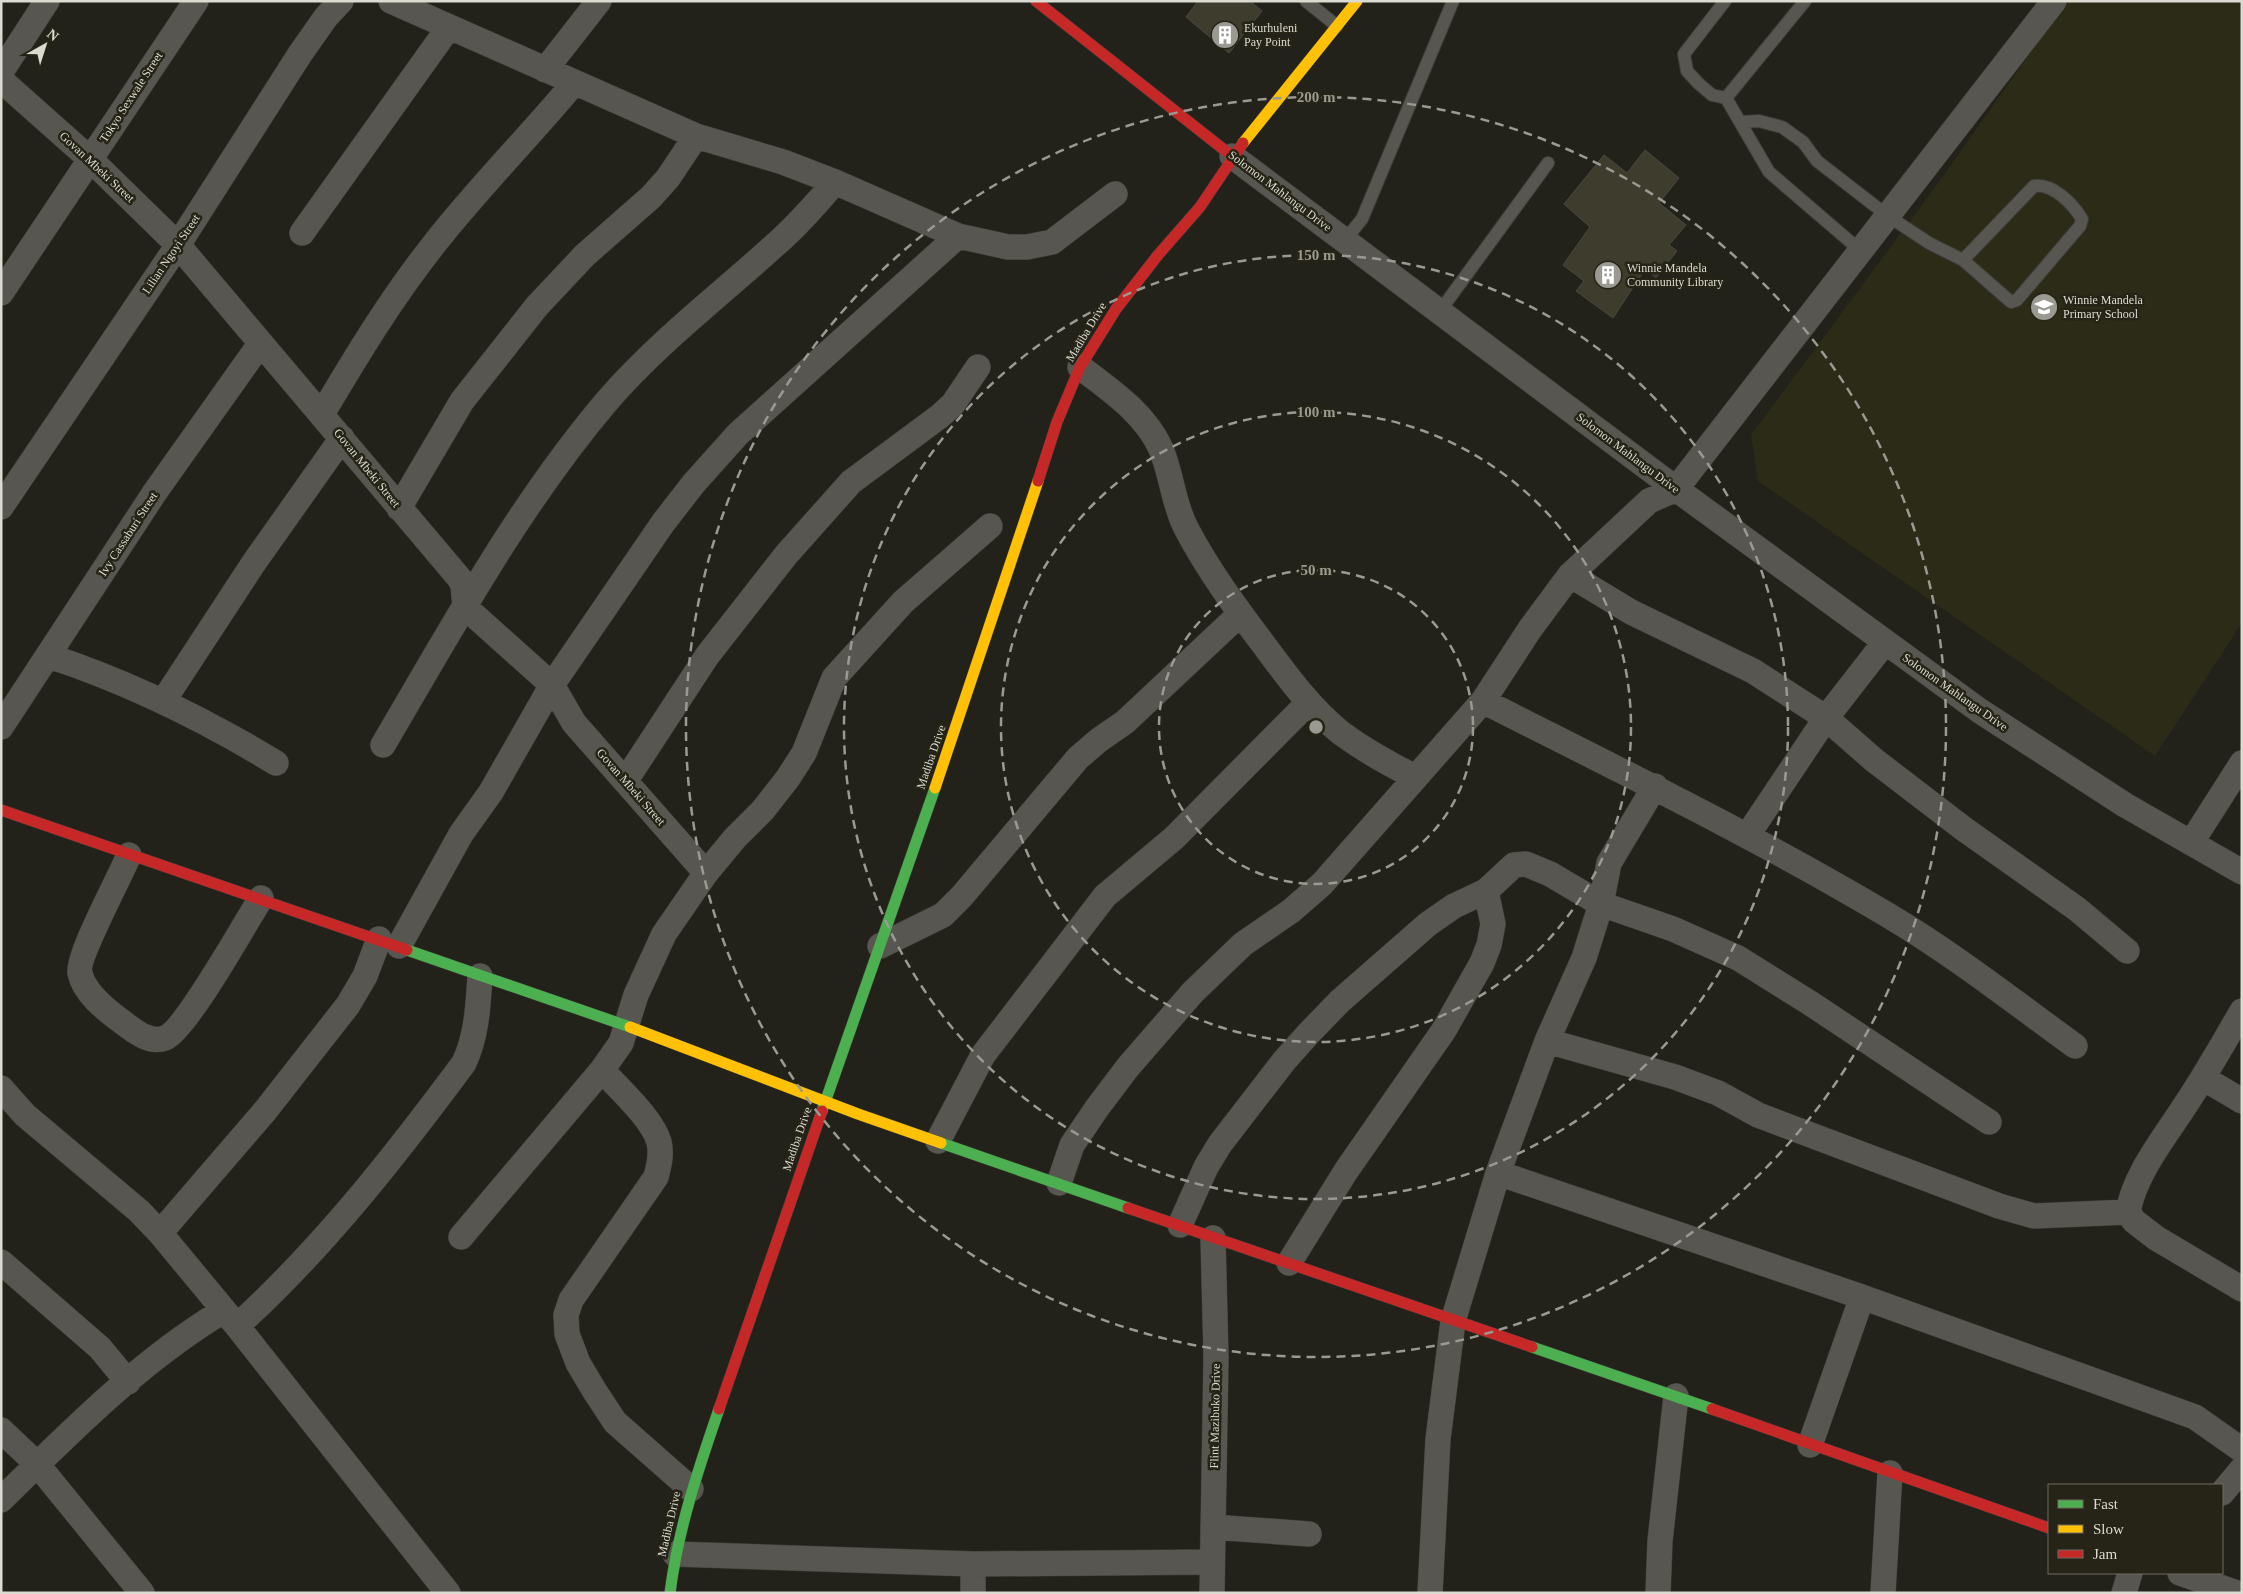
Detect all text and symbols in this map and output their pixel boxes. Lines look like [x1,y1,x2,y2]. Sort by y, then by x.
north arrow [20,20,70,70]
building icon: Ekurhuleni Pay Point [1210,20,1240,50]
place label: Ekurhuleni Pay Point [1244,21,1298,49]
text: N [44,26,62,44]
street label: Tokyo Sexwale Street [96,49,166,145]
text: 200 m [1297,89,1336,105]
street label: Govan Mbeki Street [57,129,138,206]
street label: Solomon Mahlangu Drive [1226,148,1334,234]
street label: Lilian Ngoyi Street [139,211,203,296]
text: 150 m [1297,247,1336,263]
building icon: Winnie Mandela Community Library [1593,260,1623,290]
place label: Winnie Mandela Community Library [1627,261,1723,289]
school or university icon: Winnie Mandela Primary School [2029,292,2059,322]
place label: Winnie Mandela Primary School [2063,293,2143,321]
street label: Madiba Drive [1063,300,1109,364]
text: 100 m [1297,404,1336,420]
street label: Solomon Mahlangu Drive [1574,410,1682,496]
street label: Govan Mbeki Street [331,426,403,511]
street label: Ivy Cassaburi Street [96,489,161,579]
text: 50 m [1300,562,1332,578]
street label: Solomon Mahlangu Drive [1900,650,2010,734]
centre of rings [1307,718,1325,736]
street label: Madiba Drive [913,723,949,791]
street label: Govan Mbeki Street [594,746,669,829]
street label: Madiba Drive [779,1105,815,1173]
street label: Flint Mazibuko Drive [1207,1364,1223,1468]
legend [2048,1484,2223,1574]
street label: Madiba Drive [655,1490,683,1558]
text: Fast [2093,1496,2119,1512]
text: Slow [2093,1521,2124,1537]
text: Jam [2093,1546,2117,1562]

